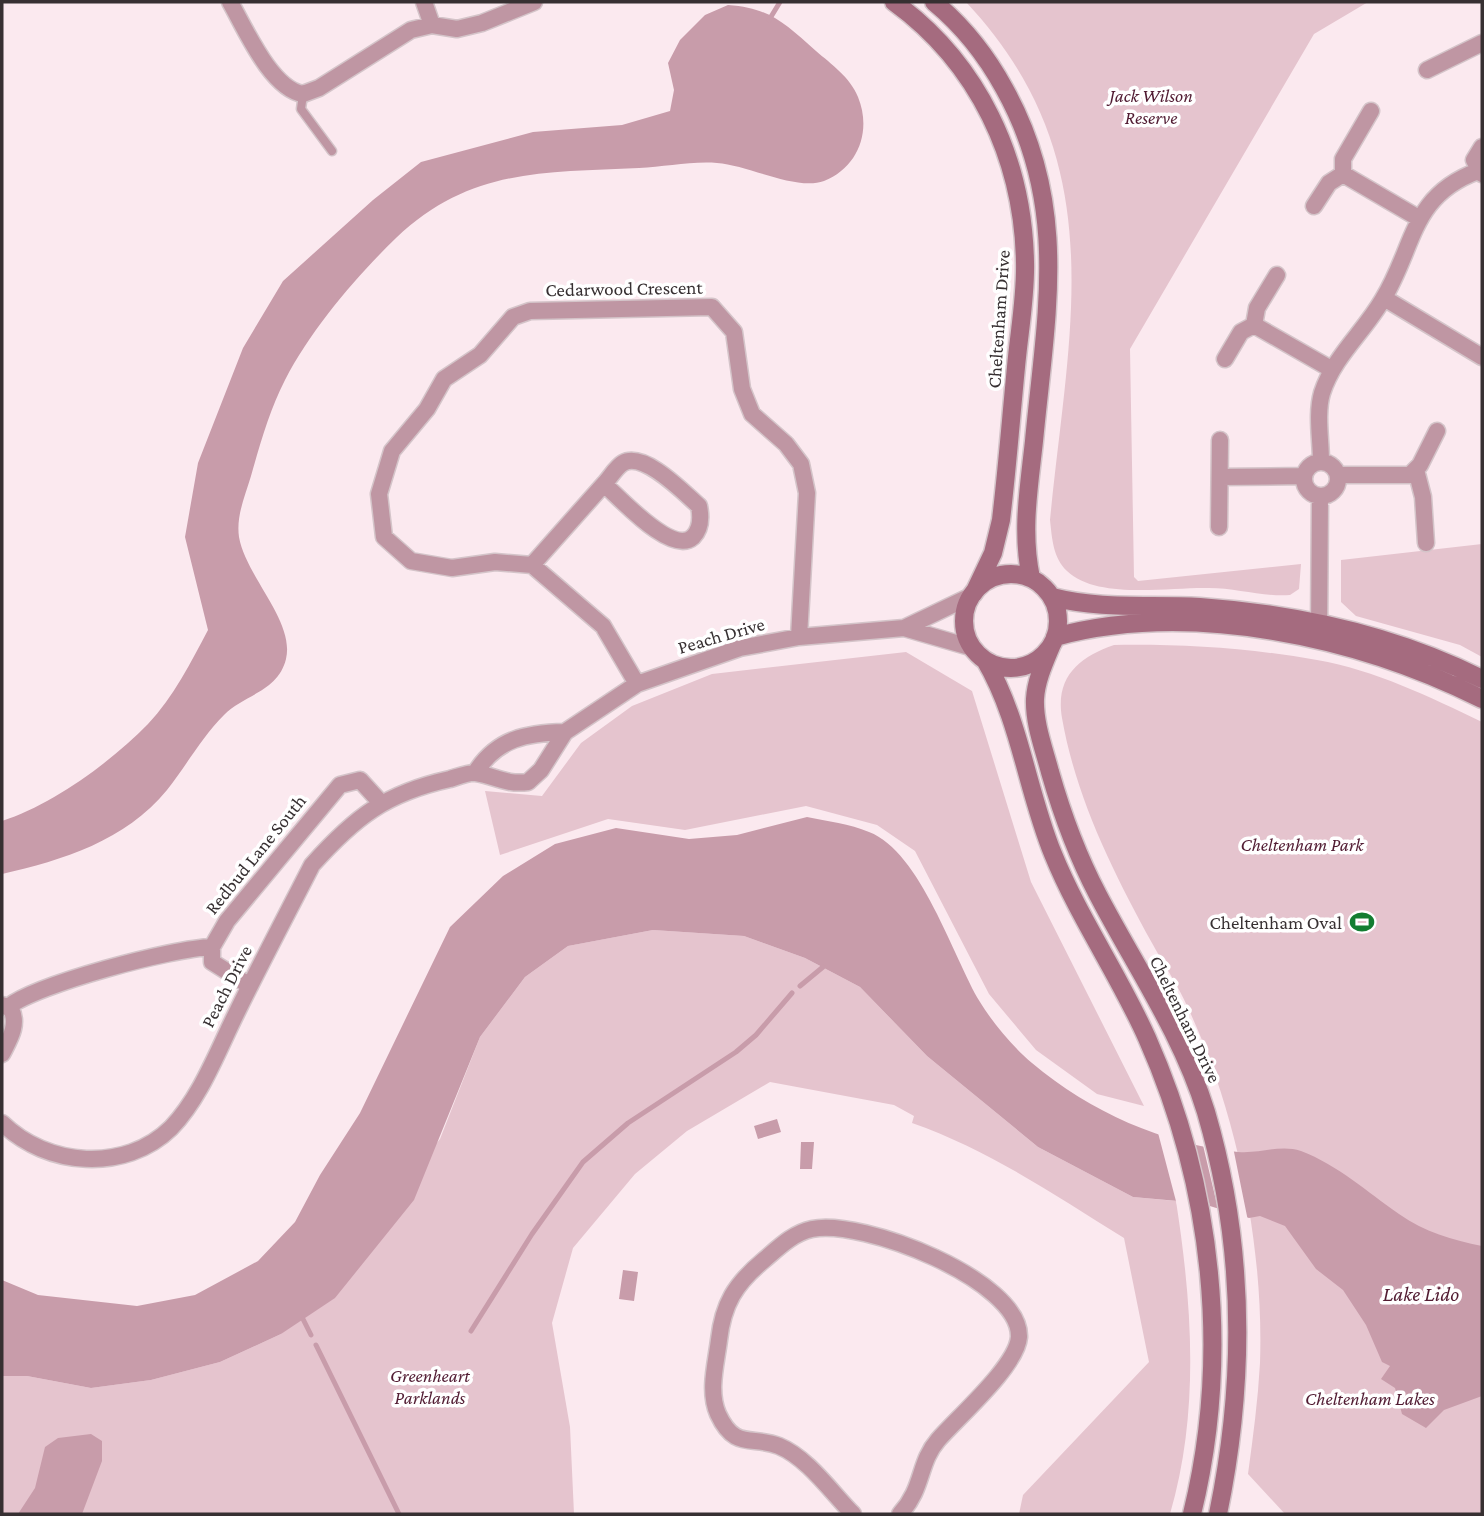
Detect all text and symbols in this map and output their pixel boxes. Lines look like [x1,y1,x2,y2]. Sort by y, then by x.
park label: Jack Wilson Reserve [1106,85,1193,128]
street label: Cheltenham Drive [983,249,1014,389]
street label: Cedarwood Crescent [545,277,704,300]
street label: Peach Drive [675,613,767,658]
street label: Redbud Lane South [201,790,310,918]
park label: Cheltenham Park [1240,834,1364,855]
sports icon: Cheltenham Oval [1348,908,1376,936]
place label: Cheltenham Oval [1210,912,1342,933]
street label: Peach Drive [197,942,256,1031]
street label: Cheltenham Drive [1146,952,1225,1086]
water label: Lake Lido [1383,1282,1459,1306]
park label: Greenheart Parklands [390,1365,470,1408]
park label: Cheltenham Lakes [1305,1388,1435,1409]

